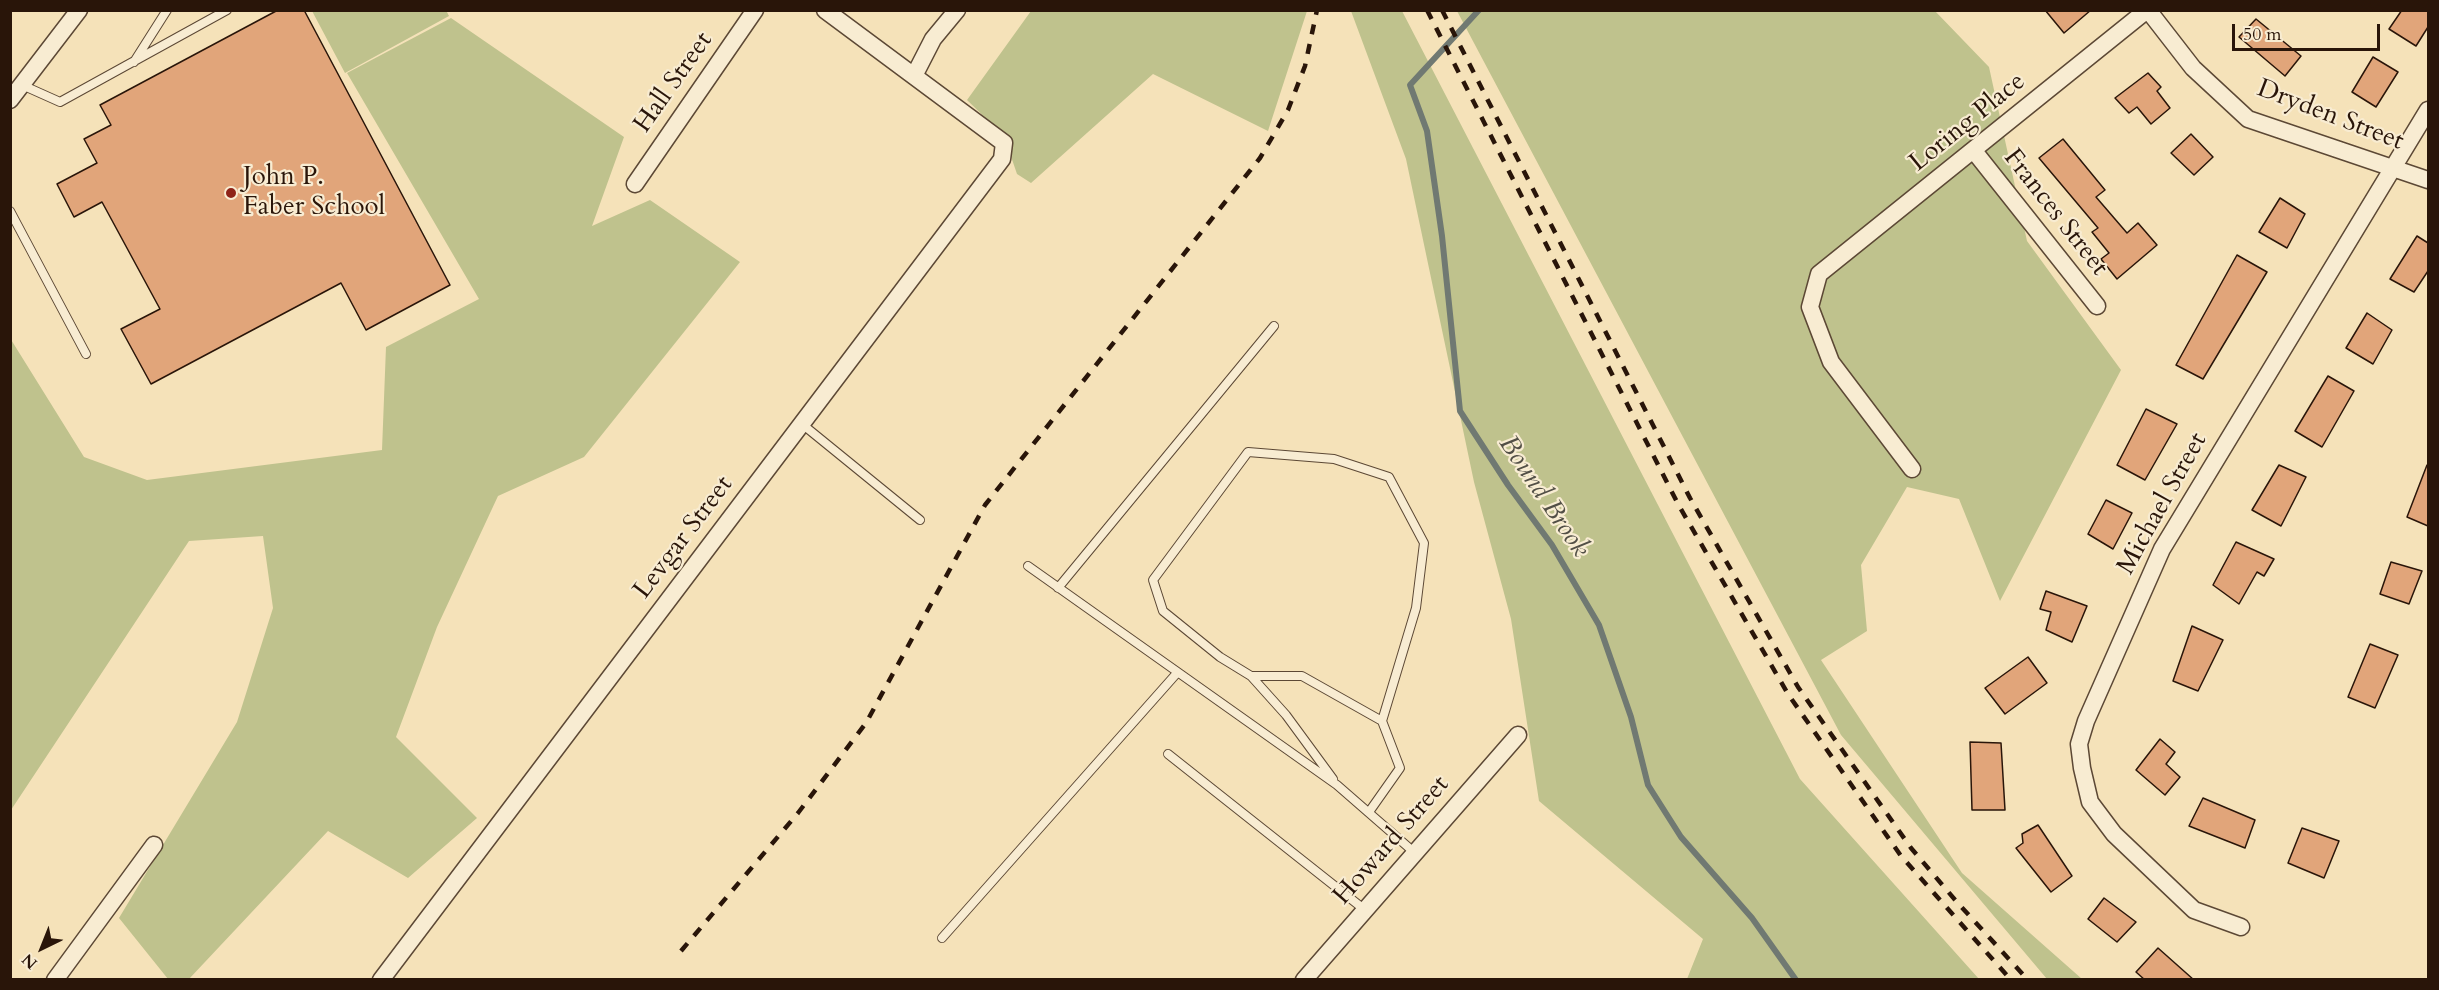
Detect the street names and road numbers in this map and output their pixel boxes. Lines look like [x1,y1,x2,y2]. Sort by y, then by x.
street label: Hall Street [628,27,720,139]
street label: Loring Place [1904,67,2032,179]
street label: Dryden Street [2252,74,2408,158]
street label: Frances Street [1996,143,2114,283]
street label: Michael Street [2111,428,2215,580]
street label: Levgar Street [628,471,740,605]
street label: Howard Street [1328,770,1456,912]

